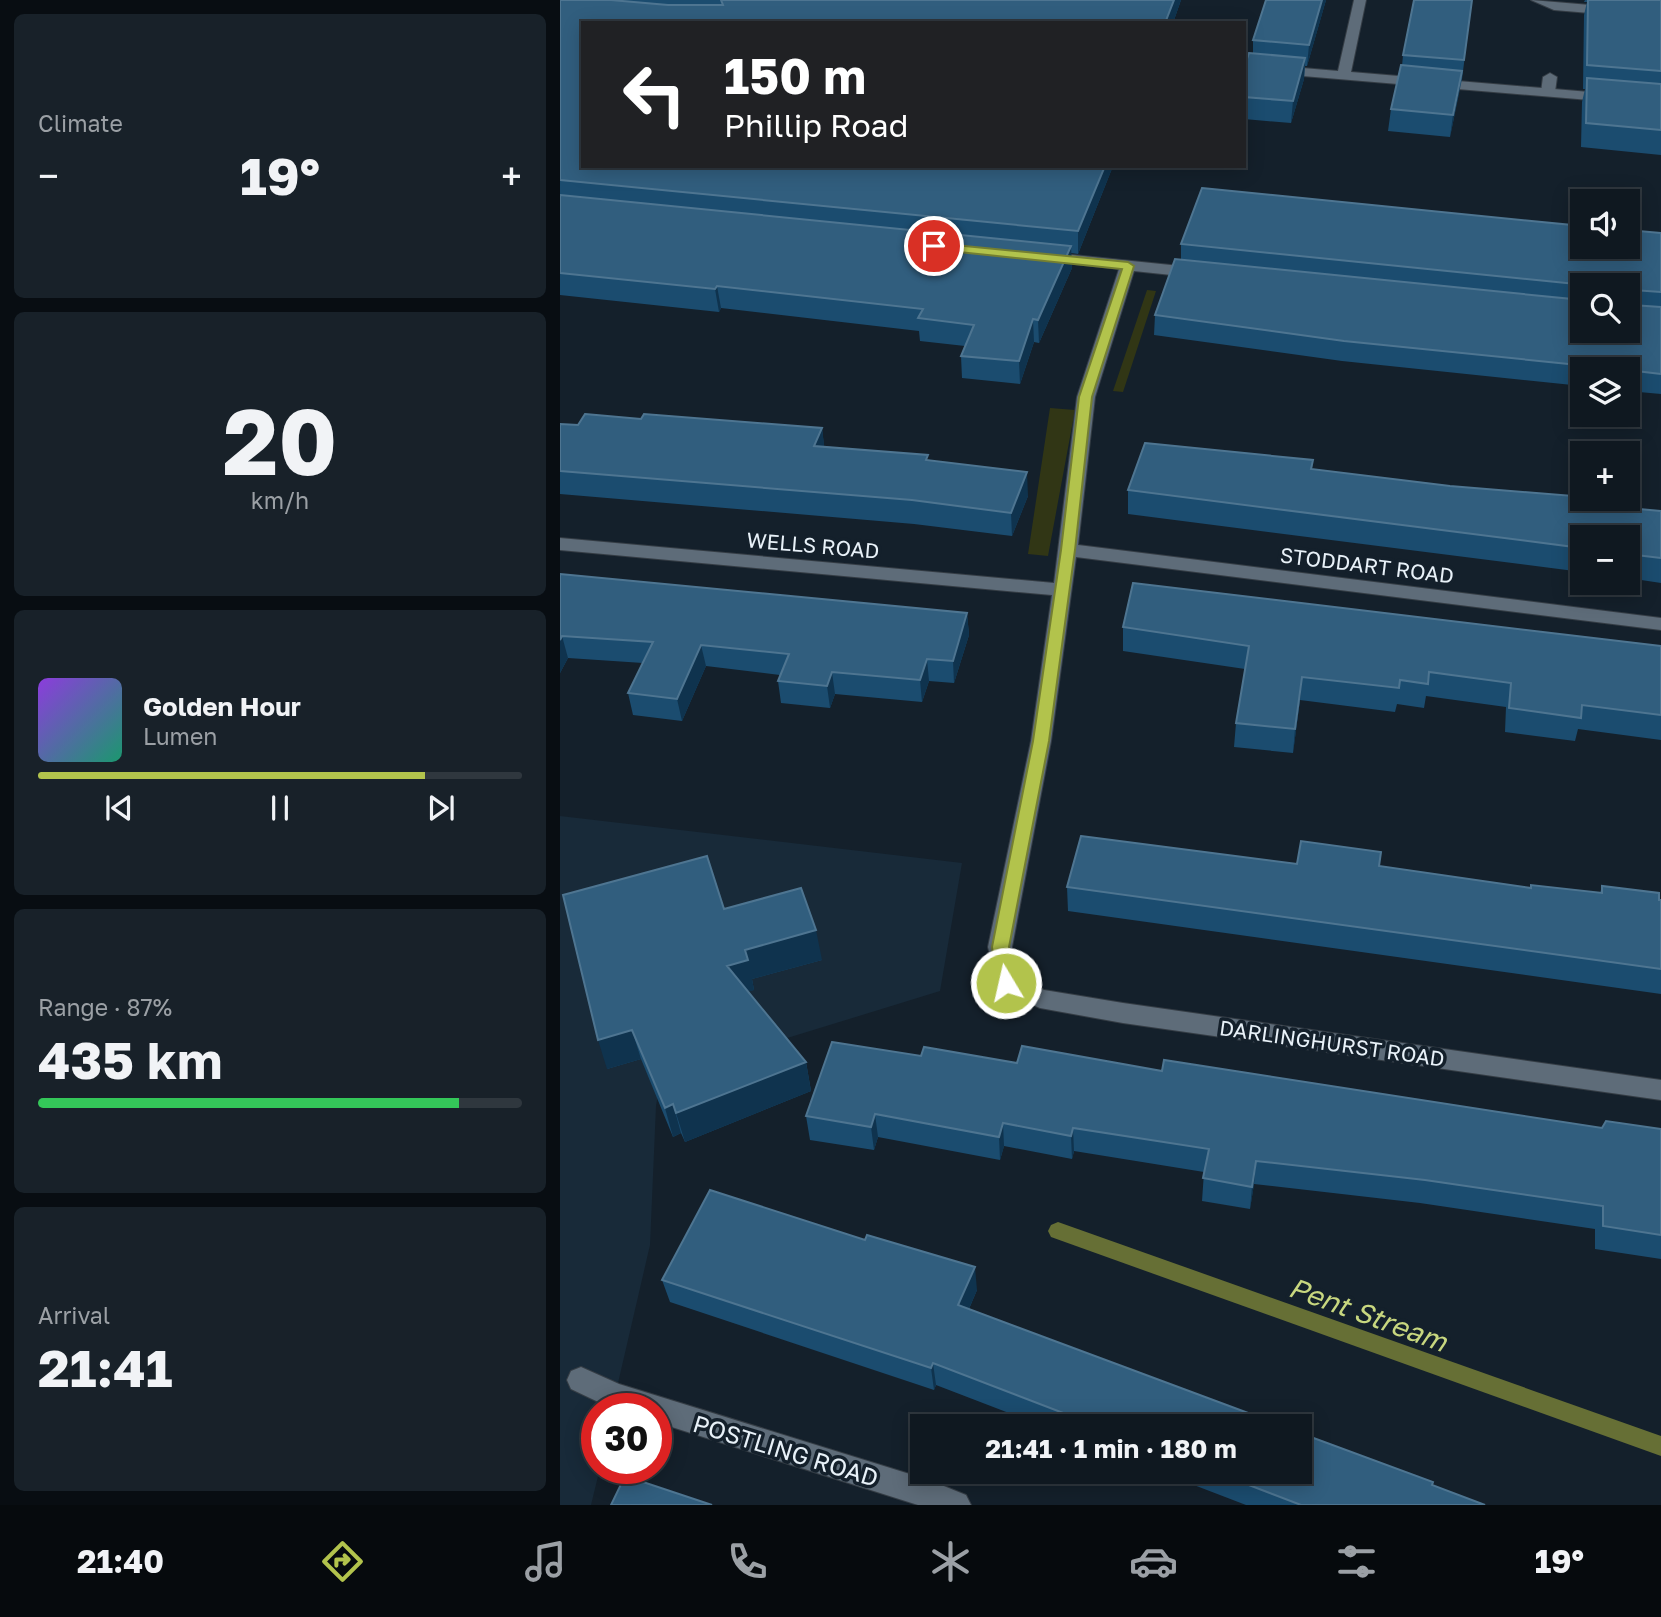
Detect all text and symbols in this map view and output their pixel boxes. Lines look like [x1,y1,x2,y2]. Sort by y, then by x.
text: 150 m [724,46,866,105]
icon: left [609,49,700,140]
text: Phillip Road [724,106,908,144]
text: Climate [38,109,123,137]
text: 19° [240,144,320,206]
text: − [38,153,59,198]
text: + [501,153,522,198]
map controls [1570,189,1640,595]
button: sound [1570,189,1640,259]
pin [904,216,964,276]
icon: arrive [915,227,953,265]
button: search [1570,273,1640,343]
button: layers [1570,357,1640,427]
text: 20 [223,386,337,495]
button: + [1570,441,1640,511]
text: km/h [251,486,309,514]
button: − [1570,525,1640,595]
street label: WELLS ROAD [745,526,881,564]
street label: STODDART ROAD [1279,541,1455,589]
text: Golden Hour [143,691,301,722]
text: Lumen [143,722,217,750]
icon: previous [100,789,138,827]
icon: pause [261,789,299,827]
icon: next [422,789,460,827]
position arrow [969,946,1043,1020]
text: Range · 87% [38,993,172,1021]
street label: DARLINGHURST ROAD [1218,1014,1446,1072]
text: 435 km [38,1028,223,1090]
water label: Pent Stream [1285,1270,1453,1358]
text: Arrival [38,1301,110,1329]
text: 21:41 [38,1336,172,1398]
speed limit sign: 30 [581,1393,672,1484]
street label: POSTLING ROAD [690,1408,882,1492]
text: 21:41 · 1 min · 180 m [985,1433,1237,1464]
icon: directions [318,1537,367,1586]
icon: music [521,1537,570,1586]
icon: phone [723,1537,772,1586]
icon: climate [926,1537,975,1586]
icon: car [1129,1537,1178,1586]
icon: filters [1332,1537,1381,1586]
text: 21:40 [77,1542,164,1580]
text: 19° [1535,1542,1584,1580]

